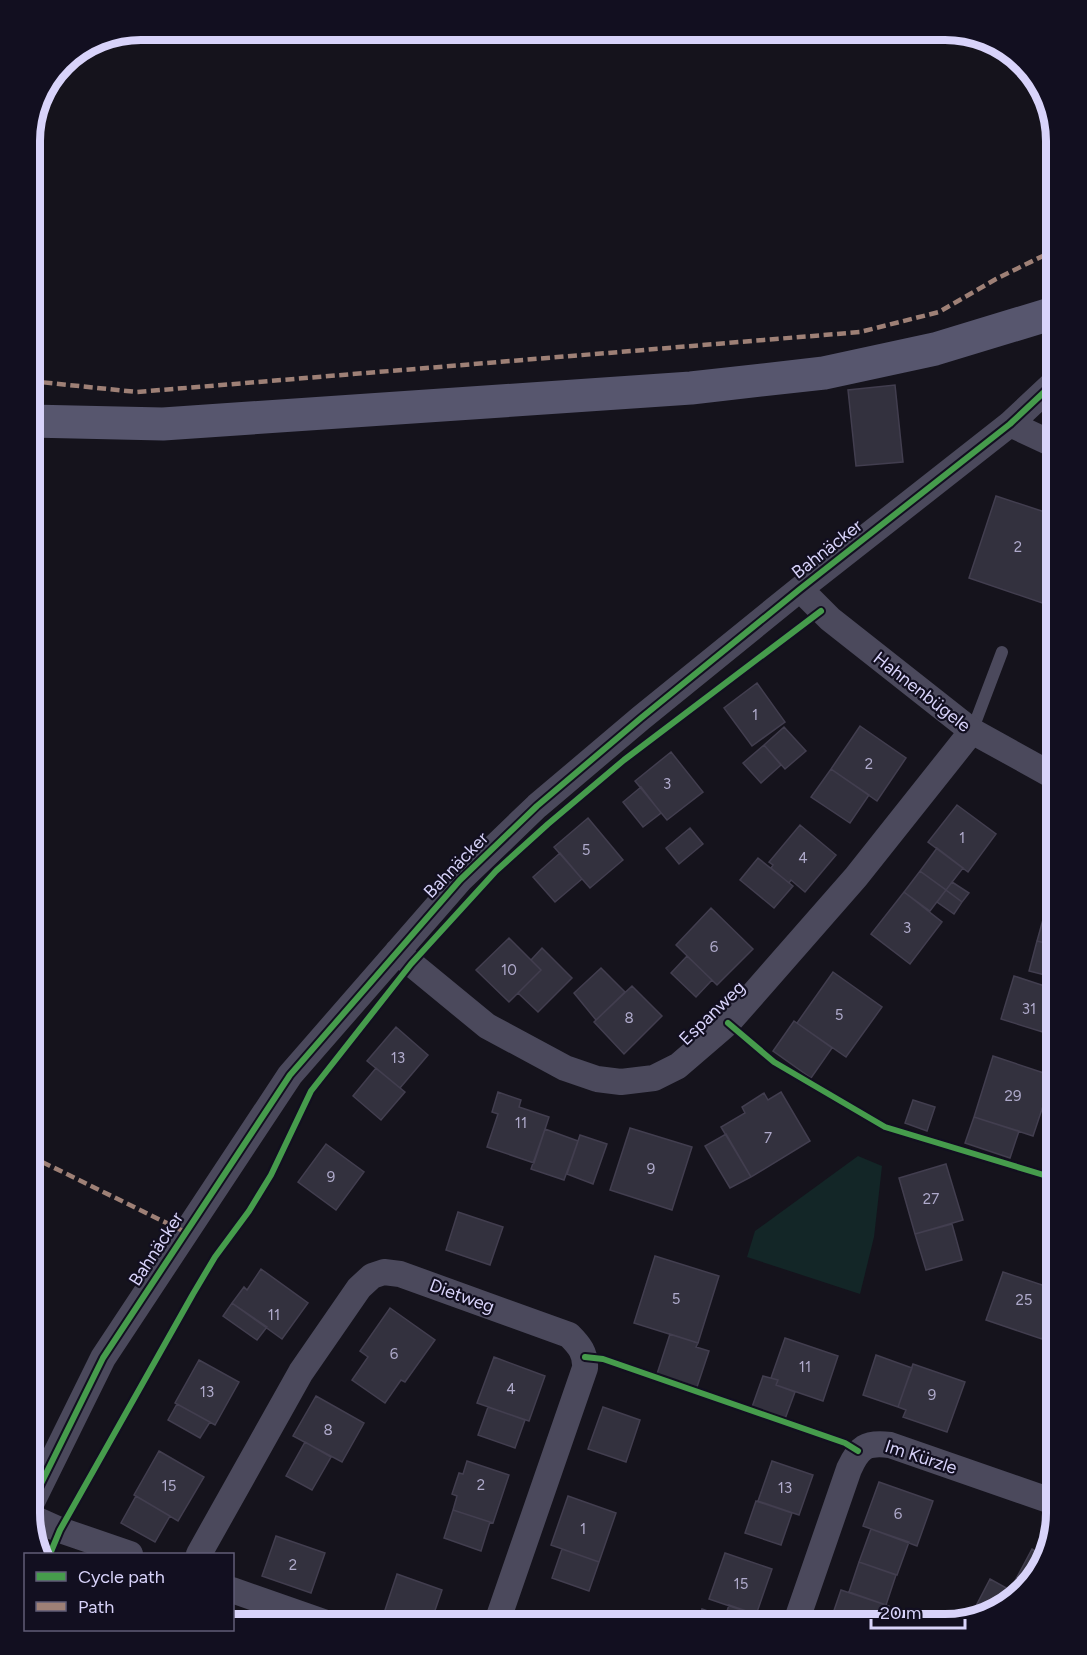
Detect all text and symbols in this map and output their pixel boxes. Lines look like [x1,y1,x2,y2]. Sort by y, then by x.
street label: Bahnäcker [787,515,867,583]
house number: 2 [1014,538,1022,556]
street label: Hahnenbügele [869,647,975,737]
house number: 1 [752,706,758,724]
house number: 2 [865,755,873,773]
house number: 3 [663,775,671,793]
street label: Bahnäcker [419,827,493,903]
house number: 1 [959,829,965,847]
house number: 5 [582,841,590,859]
house number: 4 [798,849,808,867]
house number: 3 [903,919,911,937]
house number: 6 [710,938,719,956]
house number: 10 [501,961,517,979]
street label: Espanweg [674,976,750,1050]
house number: 31 [1022,1000,1036,1018]
house number: 5 [835,1006,843,1024]
house number: 8 [624,1009,634,1027]
house number: 13 [391,1049,405,1067]
house number: 29 [1005,1087,1021,1105]
house number: 11 [515,1114,527,1132]
house number: 7 [764,1129,772,1147]
house number: 9 [647,1160,655,1178]
house number: 9 [327,1168,335,1186]
house number: 27 [923,1190,939,1208]
street label: Bahnäcker [124,1208,188,1290]
street label: Dietweg [427,1274,497,1318]
house number: 5 [672,1290,680,1308]
house number: 25 [1015,1291,1033,1309]
house number: 11 [268,1306,280,1324]
house number: 6 [390,1345,399,1363]
house number: 11 [799,1358,811,1376]
house number: 4 [506,1380,516,1398]
house number: 13 [200,1383,214,1401]
house number: 9 [928,1386,936,1404]
house number: 8 [323,1421,333,1439]
street label: Im Kürzle [882,1435,960,1479]
house number: 2 [477,1476,485,1494]
house number: 15 [162,1477,176,1495]
house number: 13 [778,1479,792,1497]
house number: 6 [894,1505,903,1523]
house number: 1 [580,1520,586,1538]
legend [24,1553,234,1631]
house number: 2 [289,1556,297,1574]
text: Cycle path [78,1566,165,1588]
house number: 15 [734,1575,748,1593]
scale bar [871,1592,966,1630]
text: Path [78,1596,114,1618]
text: 20 m [880,1602,921,1624]

